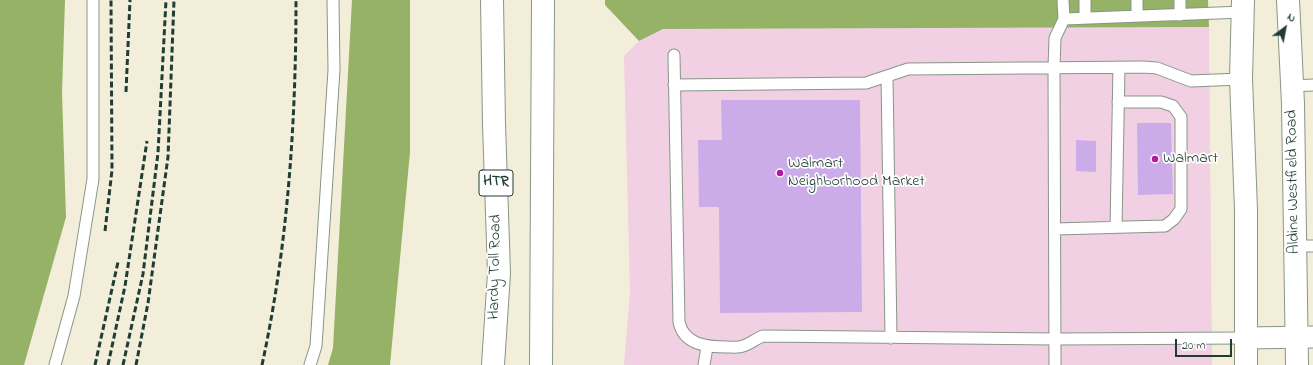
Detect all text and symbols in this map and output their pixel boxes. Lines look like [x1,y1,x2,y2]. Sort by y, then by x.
north arrow [1265,8,1305,48]
text: N [1284,9,1299,27]
street label: Aldine Westfield Road [1283,110,1305,254]
place label: Walmart [1163,149,1218,169]
place label: Walmart Neighborhood Market [788,154,925,192]
marker: Walmart [1150,154,1160,164]
marker: Walmart Neighborhood Market [775,168,785,178]
road number: HTR [479,170,513,196]
street label: Hardy Toll Road [485,214,507,320]
scale bar [1177,331,1234,357]
text: 20 m [1182,337,1205,355]

